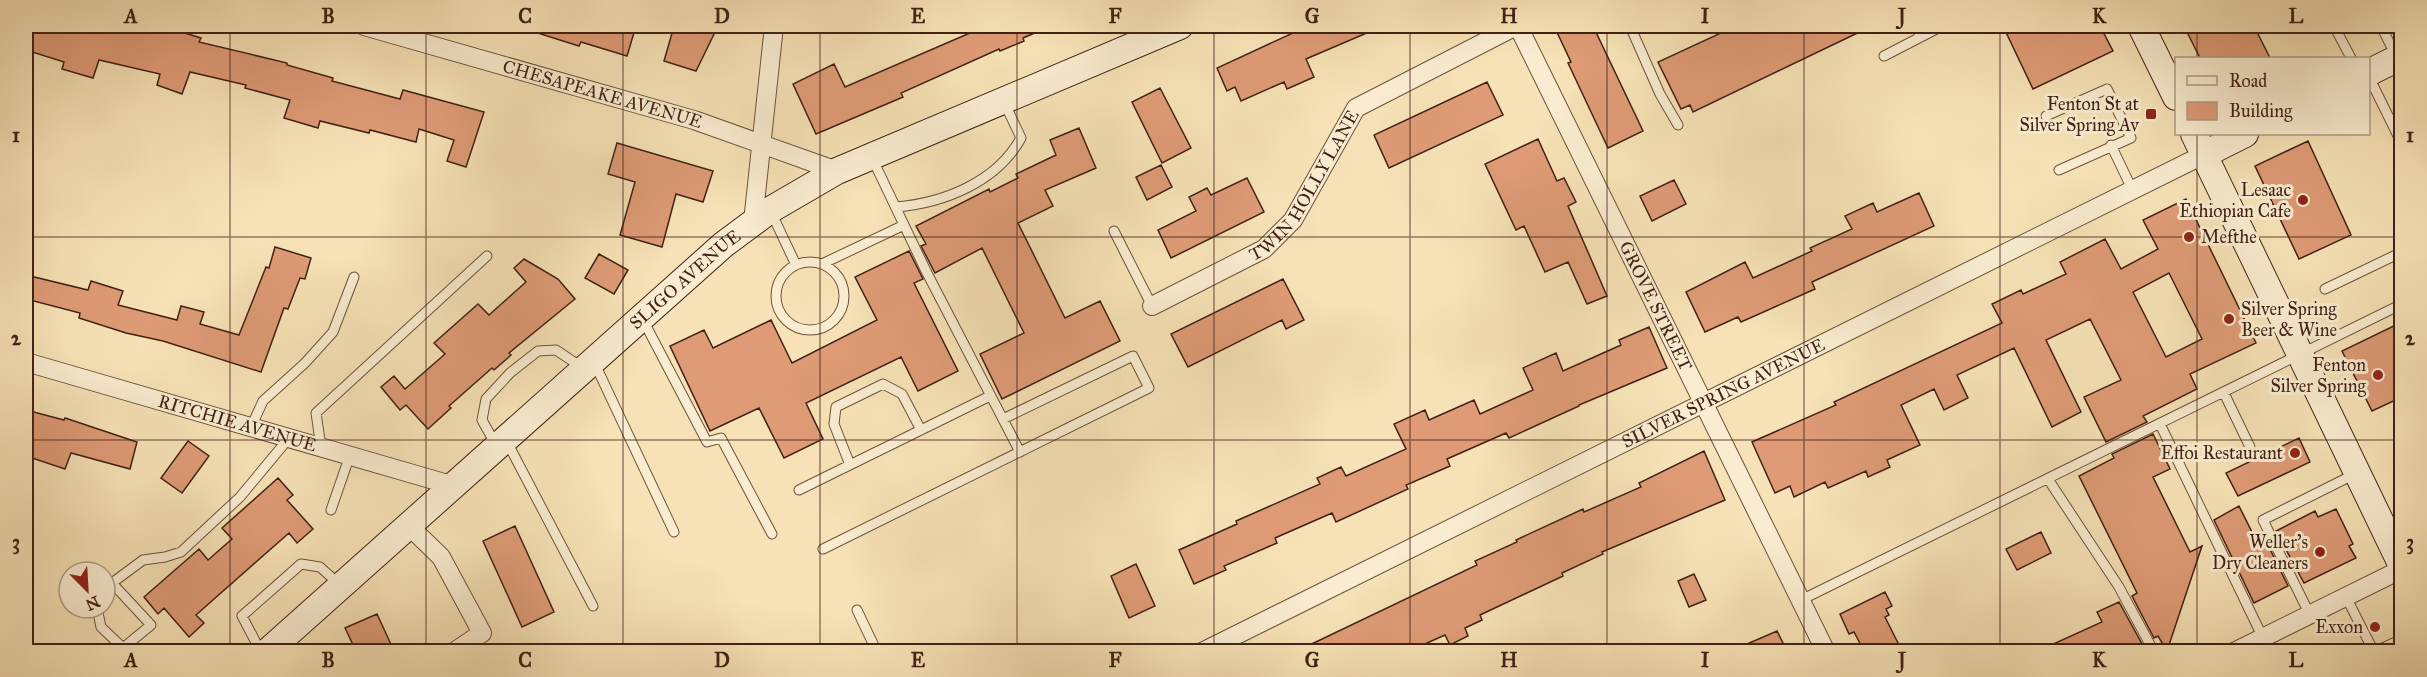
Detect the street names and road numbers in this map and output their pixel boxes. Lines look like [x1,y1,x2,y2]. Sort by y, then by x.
street label: CHESAPEAKE AVENUE [500,55,706,133]
street label: TWIN HOLLY LANE [1246,106,1364,266]
street label: SLIGO AVENUE [625,225,745,334]
street label: GROVE STREET [1615,238,1697,374]
street label: SILVER SPRING AVENUE [1618,334,1828,453]
street label: RITCHIE AVENUE [156,390,319,457]

